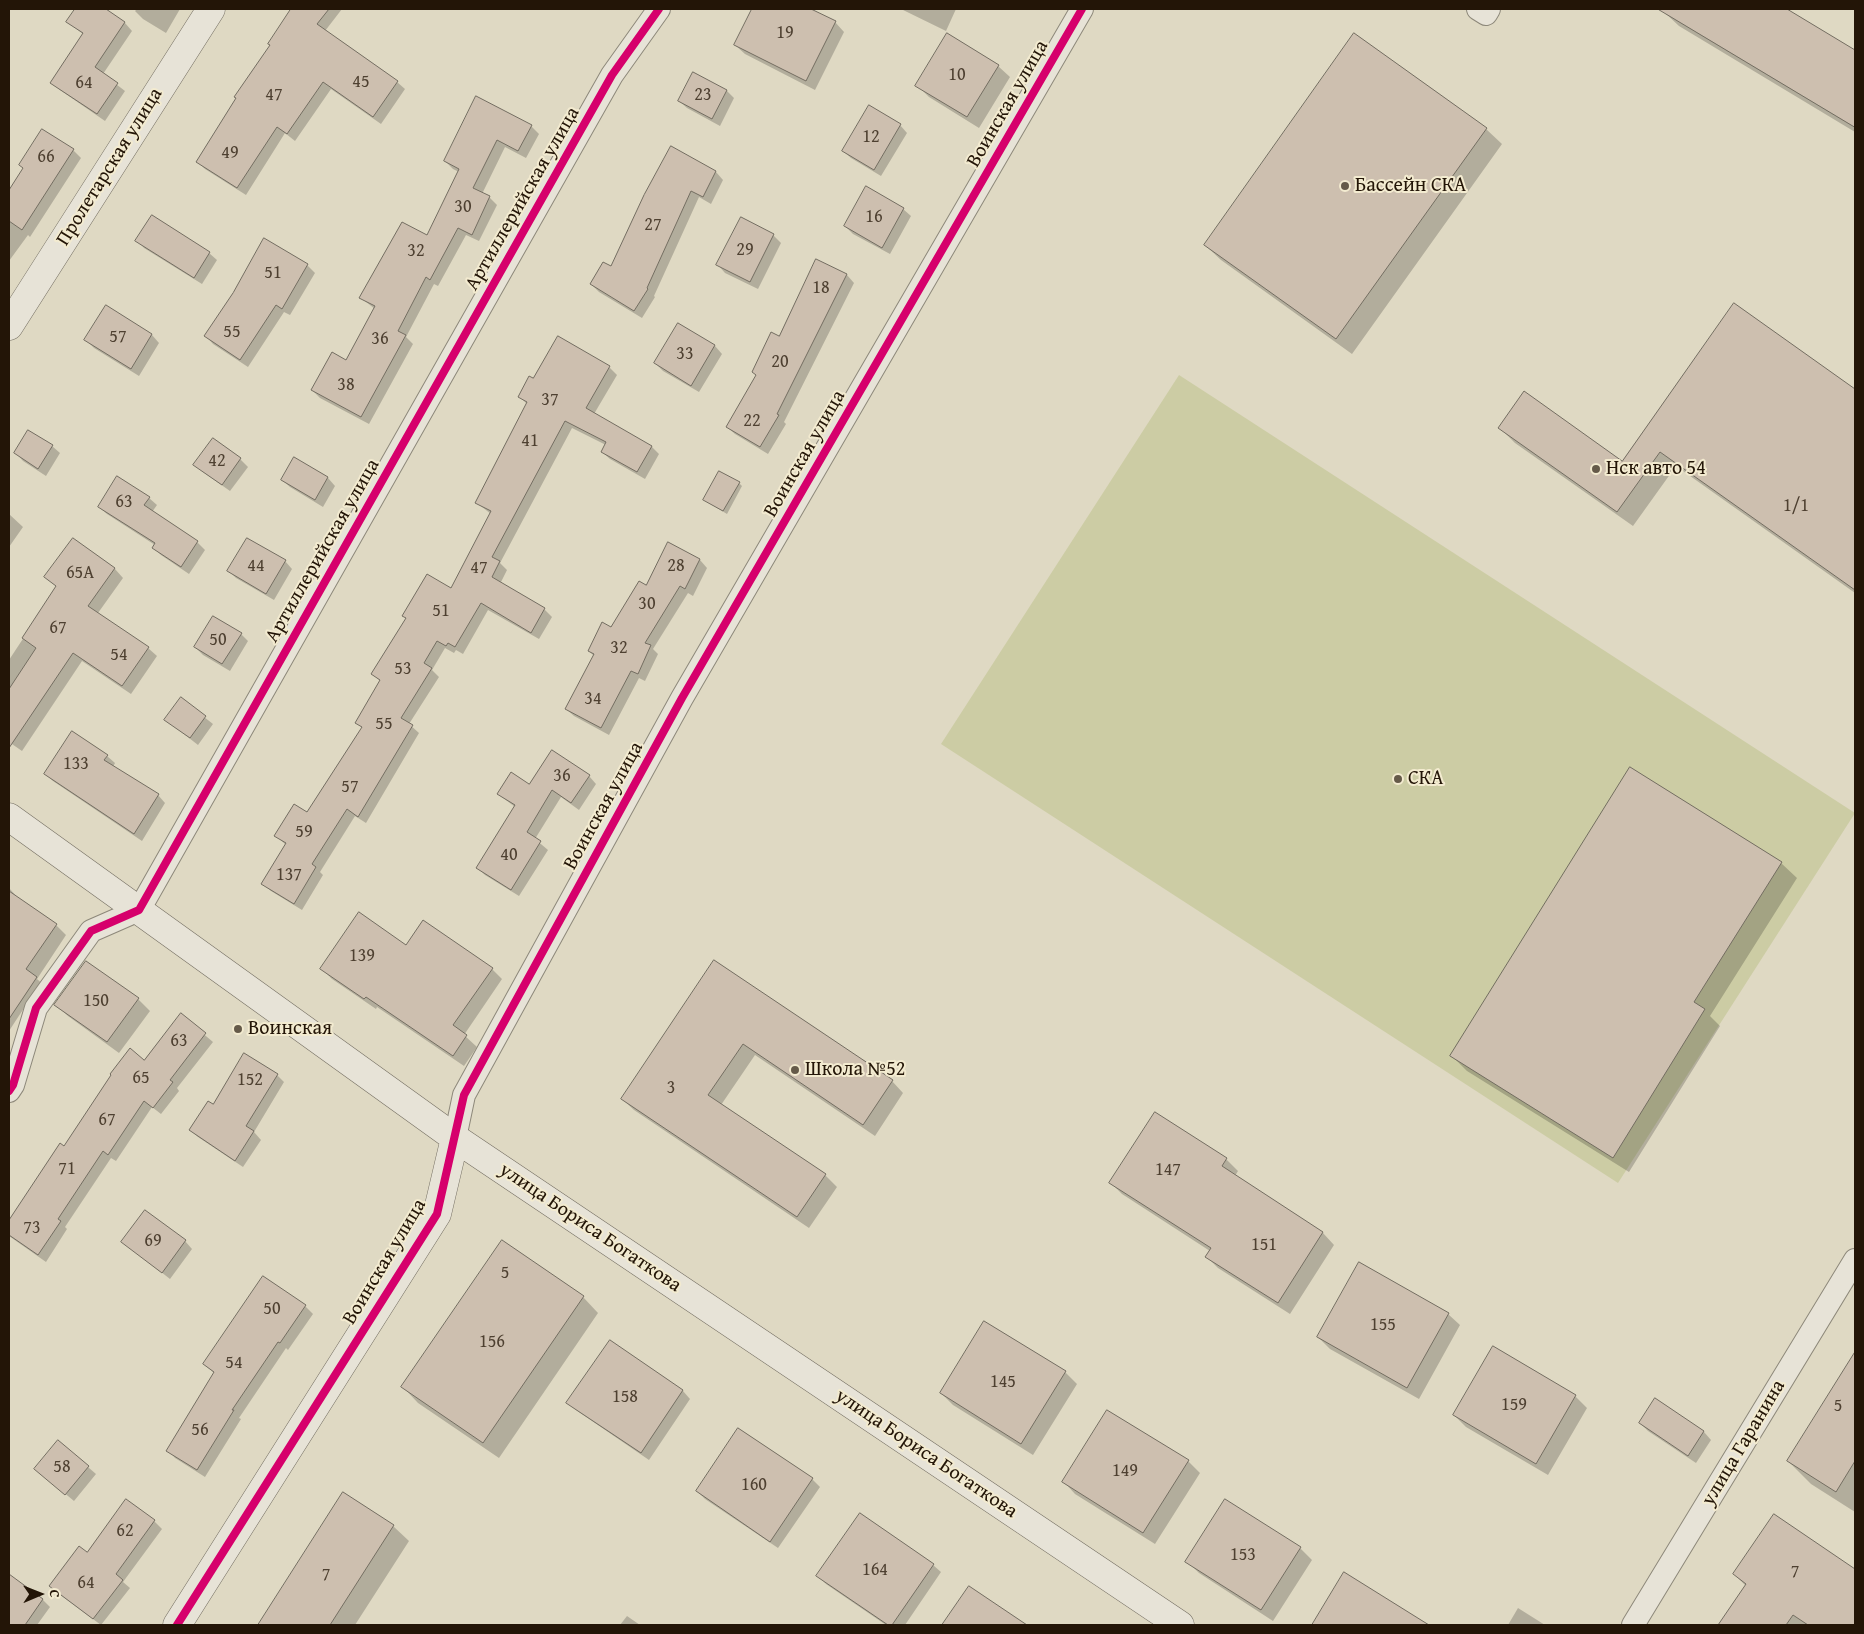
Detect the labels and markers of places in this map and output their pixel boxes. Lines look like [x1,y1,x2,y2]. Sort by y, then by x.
place label: Бассейн СКА [1355,174,1466,198]
marker: Бассейн СКА [1339,180,1351,192]
place label: Нск авто 54 [1606,457,1706,481]
marker: Нск авто 54 [1590,463,1602,475]
place label: СКА [1408,767,1443,791]
marker: СКА [1392,773,1404,785]
place label: Воинская [248,1017,332,1041]
marker: Воинская [232,1023,244,1035]
place label: Школа №52 [805,1058,905,1082]
marker: Школа №52 [789,1064,801,1076]

